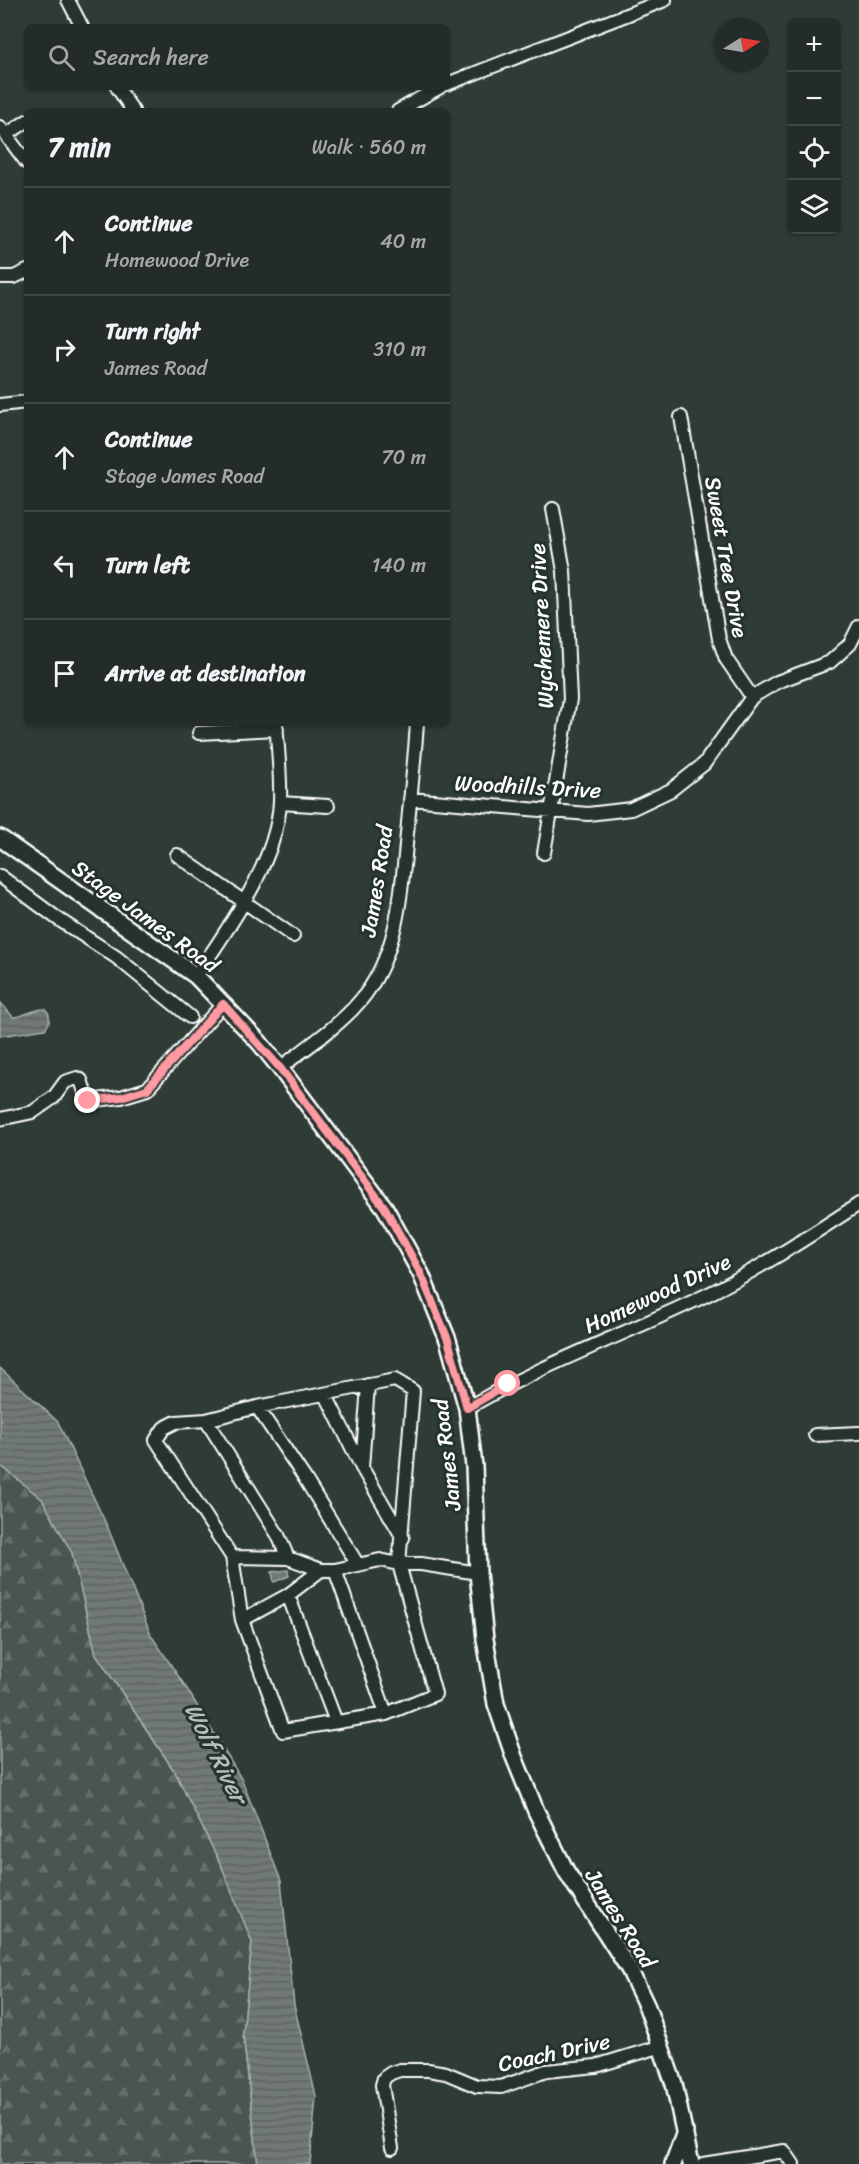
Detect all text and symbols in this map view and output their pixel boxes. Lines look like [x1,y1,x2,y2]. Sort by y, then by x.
north arrow [715,18,769,72]
map controls [787,18,841,234]
button: + [787,18,841,72]
search box [24,24,450,90]
text: Search here [93,38,209,77]
icon: search [45,41,78,74]
button: − [787,72,841,126]
text: 7 min [48,124,111,170]
button: locate [787,126,841,180]
text: Walk · 560 m [312,130,426,165]
button: layers [787,180,841,234]
text: Continue [105,204,193,243]
text: 40 m [380,224,426,259]
icon: ahead [48,225,81,258]
text: Homewood Drive [105,243,249,278]
text: Turn right [105,312,200,351]
text: 310 m [373,332,426,367]
icon: right [48,333,81,366]
text: James Road [105,351,207,386]
text: Continue [105,420,193,459]
text: 70 m [381,440,426,475]
icon: ahead [48,441,81,474]
text: Stage James Road [105,459,264,494]
street label: Sweet Tree Drive [693,473,760,641]
street label: Wychemere Drive [518,542,565,710]
text: Turn left [105,546,190,585]
text: 140 m [372,548,426,583]
icon: left [48,549,81,582]
text: Arrive at destination [105,654,306,693]
icon: arrive [48,657,81,690]
street label: Woodhills Drive [454,763,602,810]
street label: James Road [348,821,405,941]
street label: Stage James Road [63,849,229,984]
route end [74,1087,100,1113]
street label: Homewood Drive [577,1242,738,1345]
route start [494,1370,520,1396]
street label: James Road [420,1395,473,1514]
water label: Wolf River [173,1695,261,1814]
street label: James Road [574,1859,668,1977]
street label: Coach Drive [494,2022,614,2083]

